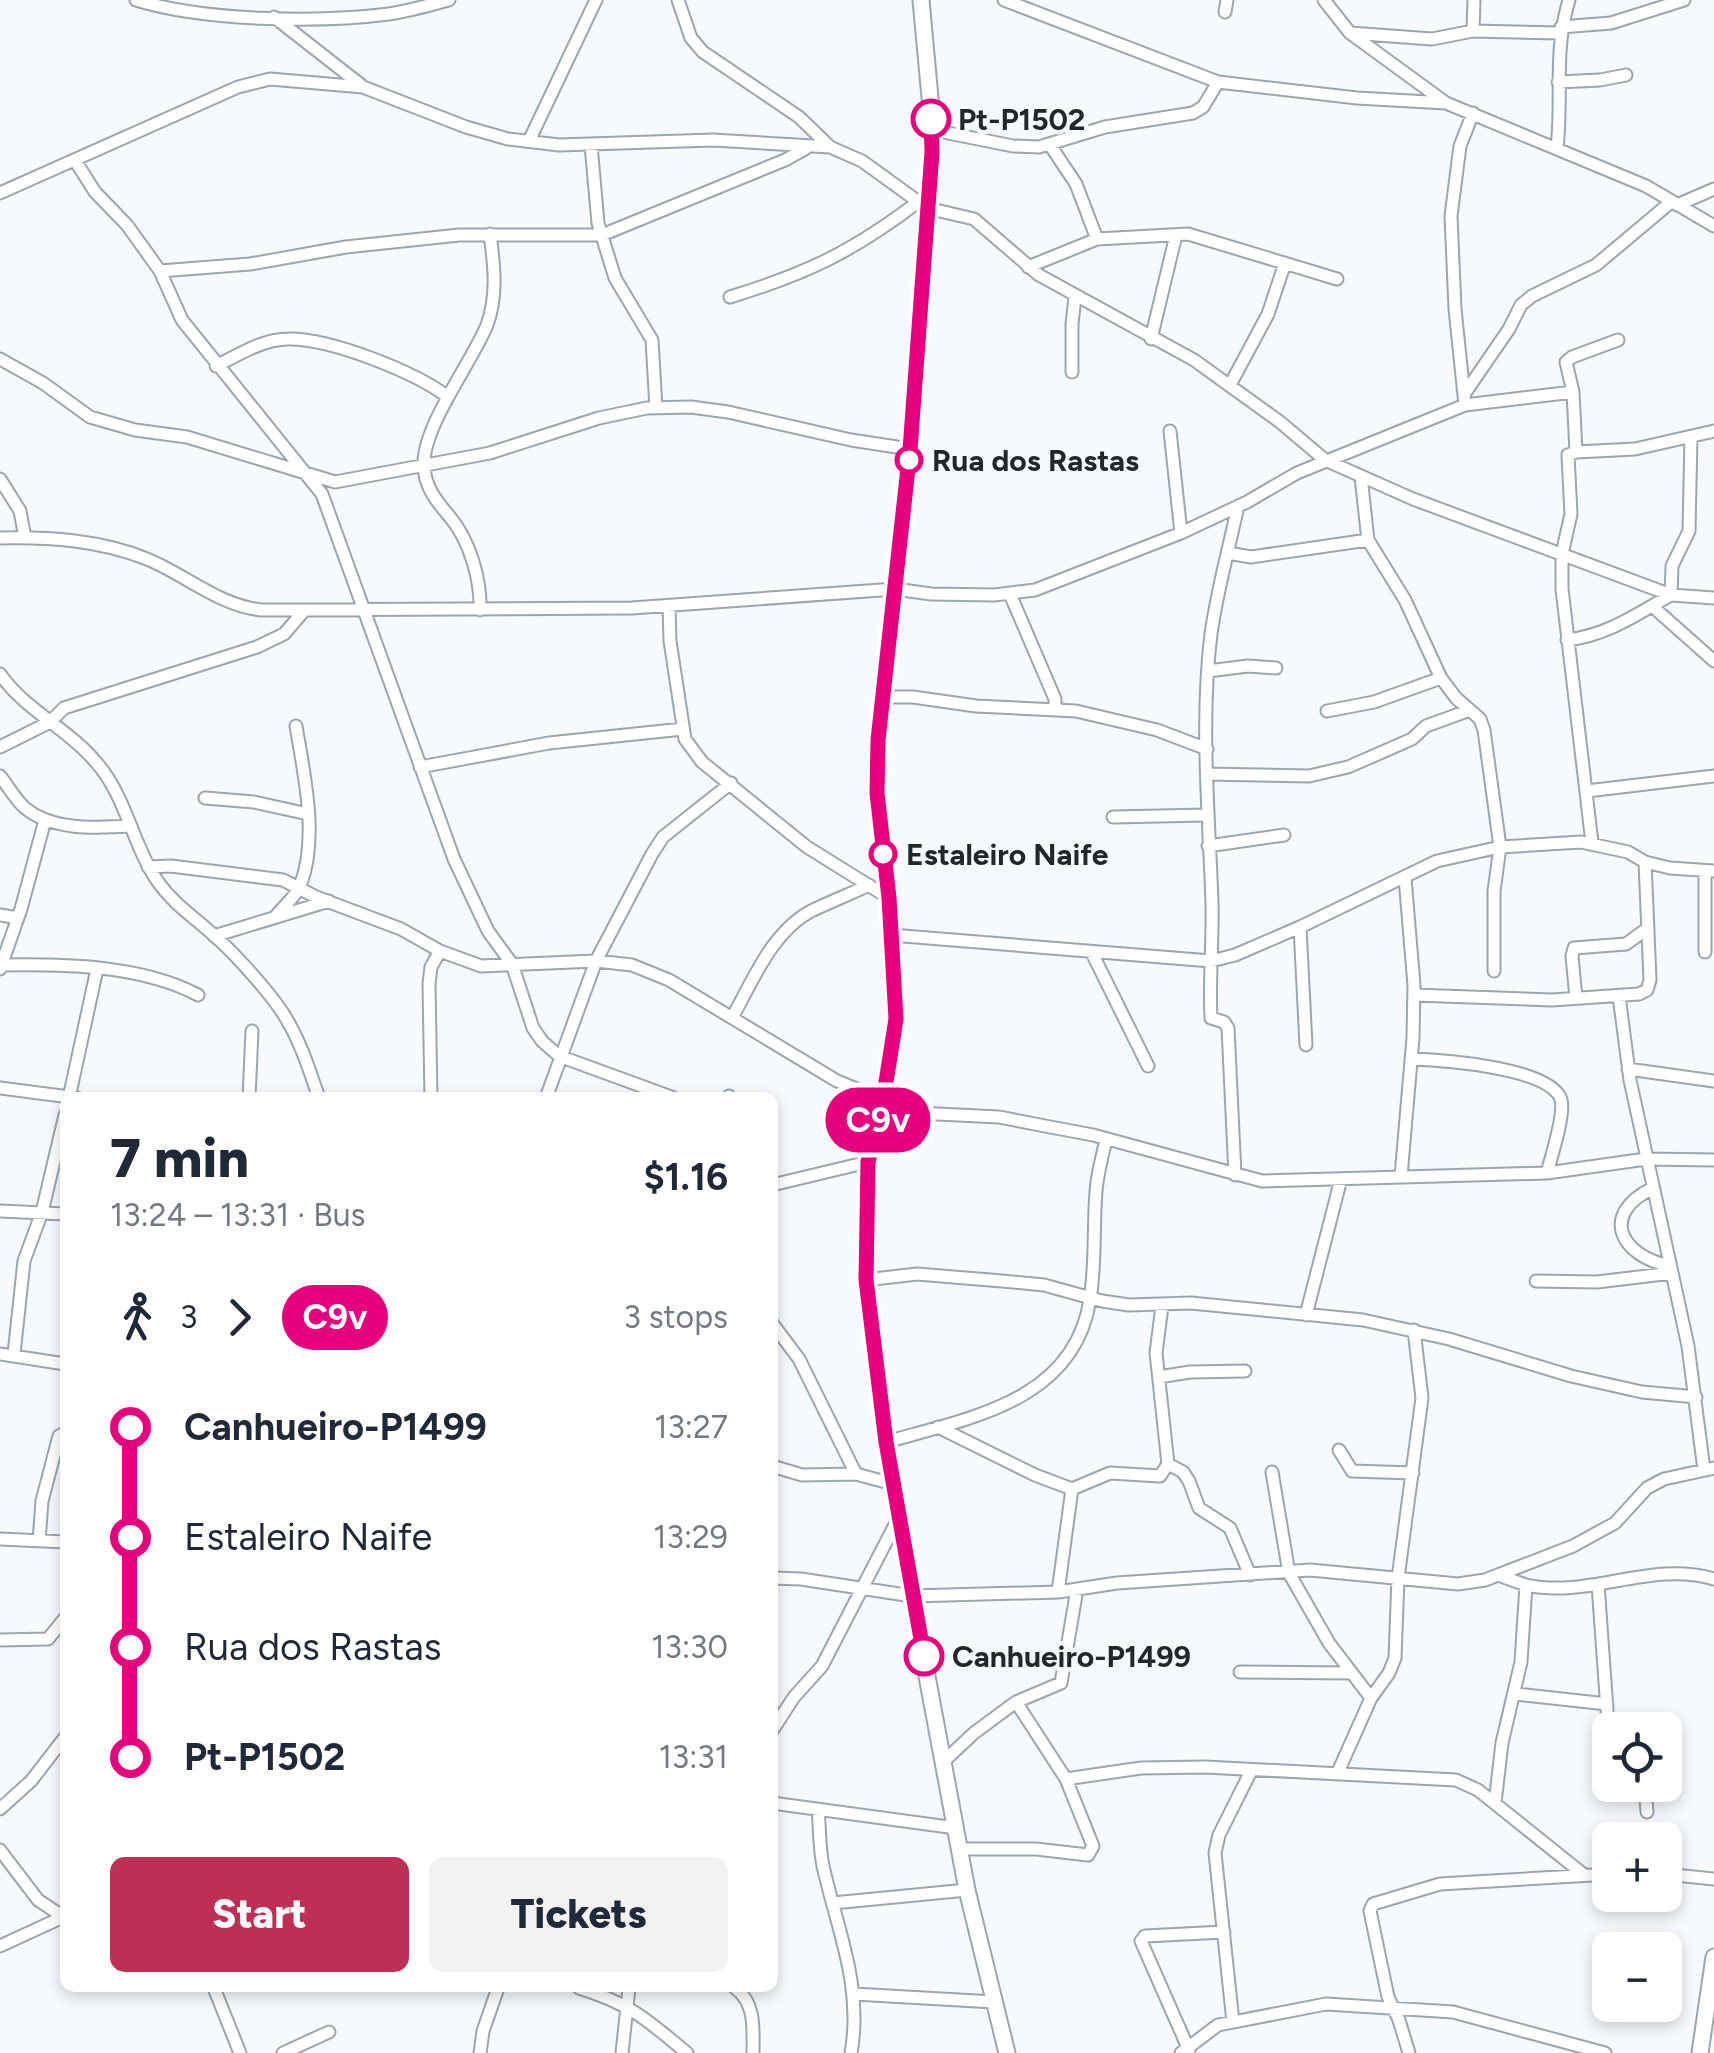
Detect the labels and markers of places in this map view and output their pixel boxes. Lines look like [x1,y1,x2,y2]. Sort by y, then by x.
marker: Pt-P1502 [912,100,950,138]
place label: Pt-P1502 [958,101,1085,138]
place label: Rua dos Rastas [932,442,1139,479]
marker: Rua dos Rastas [896,447,922,473]
place label: Estaleiro Naife [906,836,1109,873]
marker: Estaleiro Naife [870,841,896,867]
marker: Canhueiro-P1499 [905,1637,943,1675]
place label: Canhueiro-P1499 [952,1638,1191,1675]

